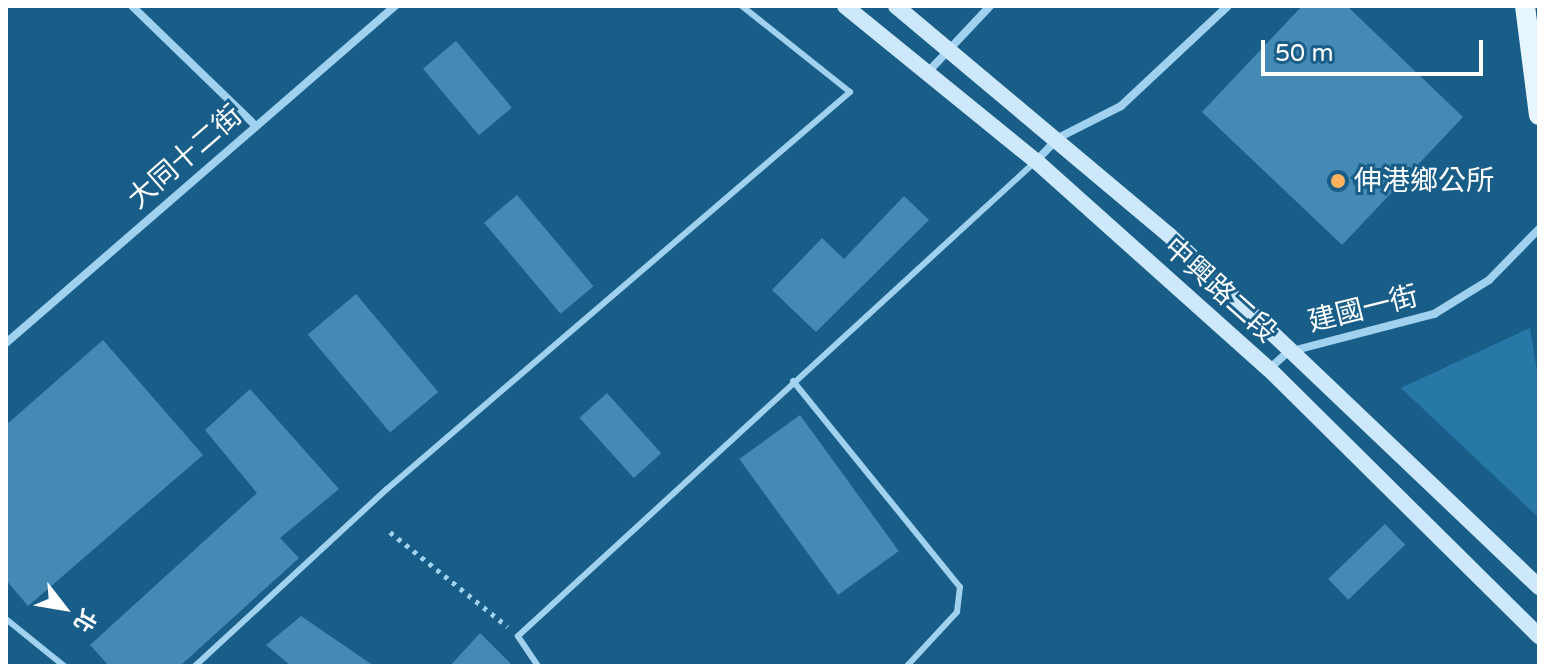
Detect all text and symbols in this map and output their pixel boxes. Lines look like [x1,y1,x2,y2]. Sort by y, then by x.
scale bar [1265,24,1487,74]
text: 50 m [1275,39,1333,68]
street label: 大同十二街 [121,98,249,216]
place label: 伸港鄉公所 [1354,164,1494,198]
marker: 伸港鄉公所 [1329,172,1347,190]
street label: 中興路二段 [1157,231,1283,349]
street label: 建國一街 [1305,279,1421,339]
north arrow [24,568,104,648]
text: 北 [68,604,101,636]

